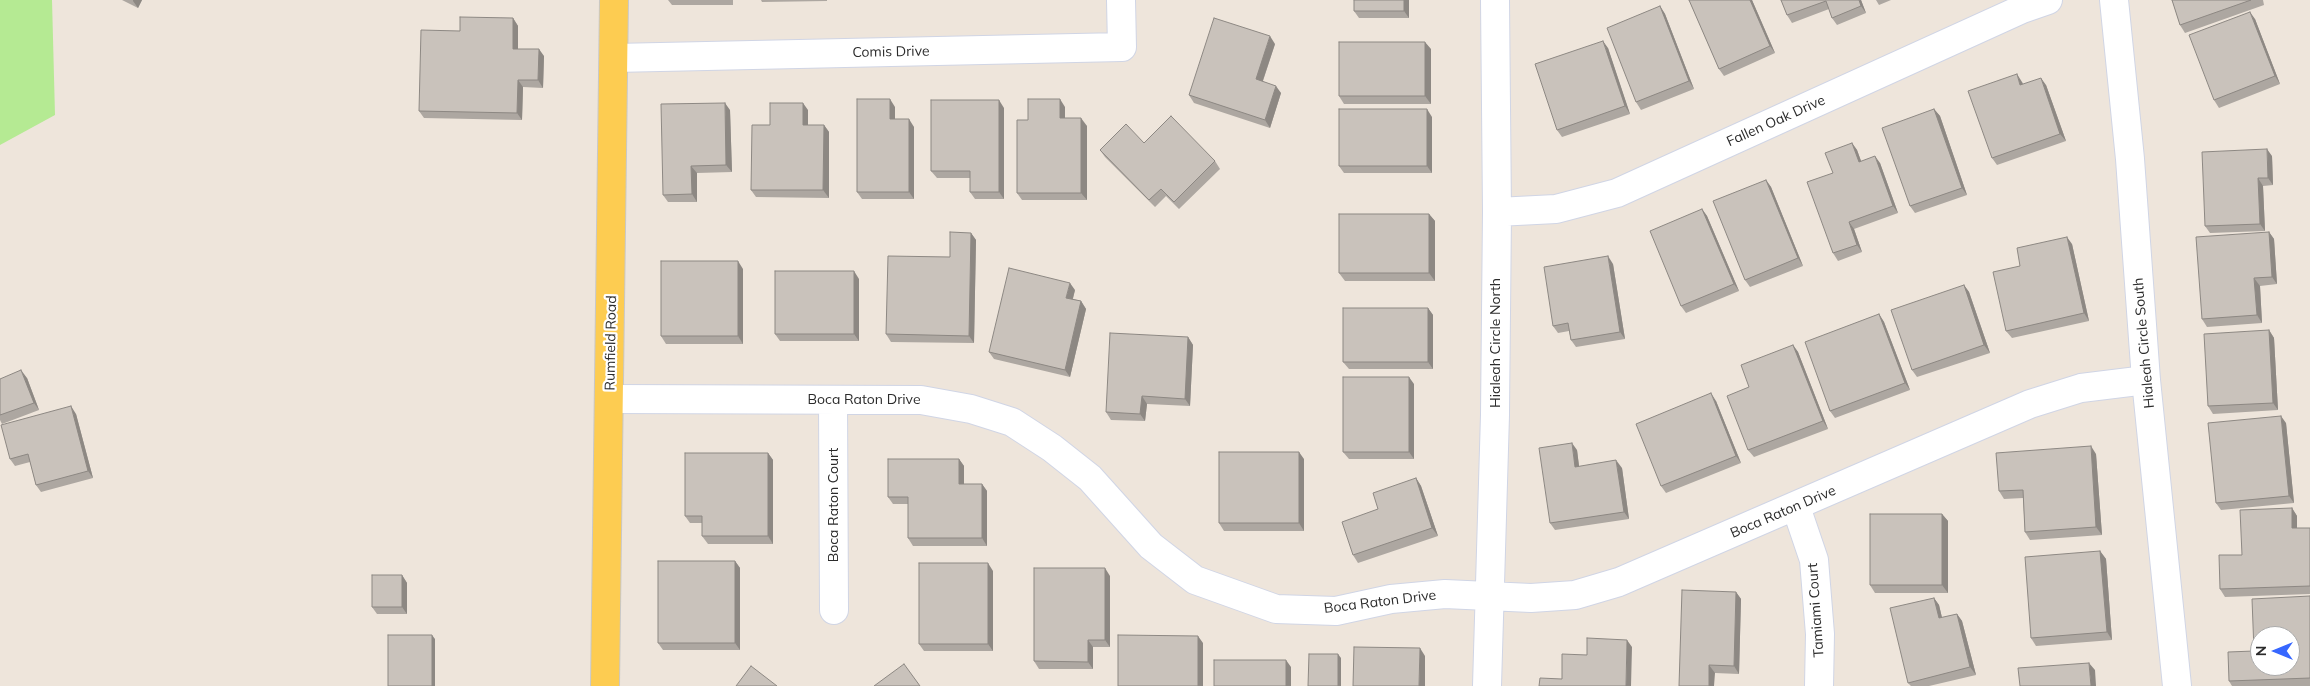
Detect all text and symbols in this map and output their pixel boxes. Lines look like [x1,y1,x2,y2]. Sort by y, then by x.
street label: Comis Drive [852,43,930,61]
street label: Fallen Oak Drive [1724,92,1828,150]
street label: Hialeah Circle South [2130,277,2158,409]
street label: Hialeah Circle North [1488,278,1504,408]
street label: Rumfield Road [602,295,620,391]
street label: Boca Raton Drive [807,392,921,408]
street label: Boca Raton Court [826,448,842,562]
street label: Boca Raton Drive [1728,482,1838,542]
street label: Tamiami Court [1804,562,1828,658]
street label: Boca Raton Drive [1323,587,1437,617]
north arrow [2250,626,2300,676]
text: N [2252,646,2270,656]

